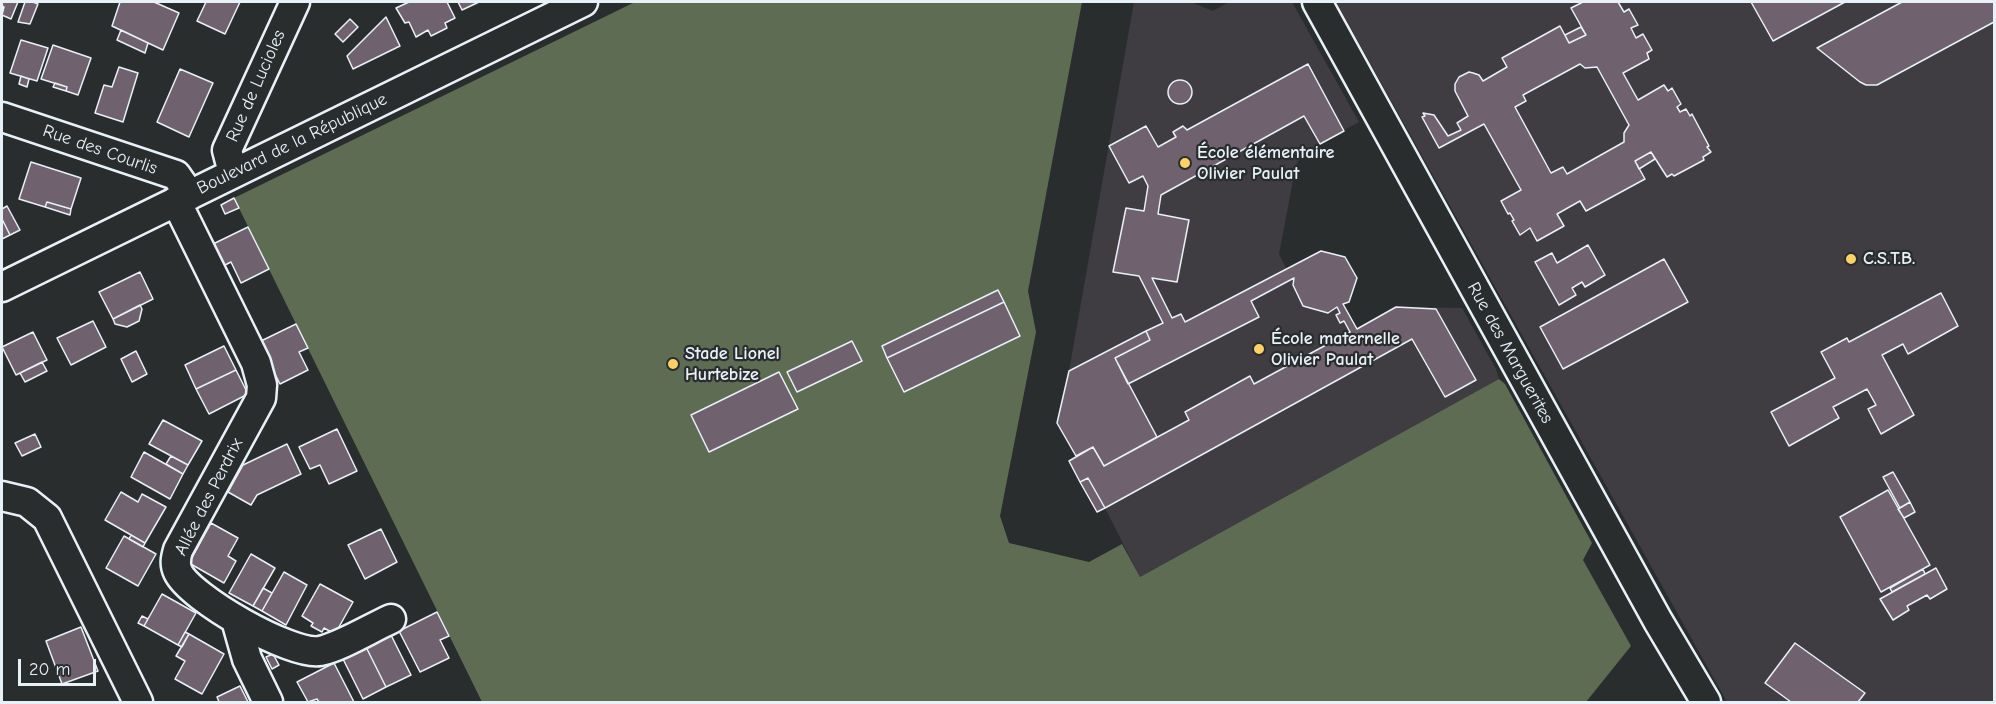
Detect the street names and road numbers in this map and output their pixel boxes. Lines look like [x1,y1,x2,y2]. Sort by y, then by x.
street label: Rue de Lucioles [222,27,290,145]
street label: Boulevard de la République [193,89,391,199]
street label: Rue des Courlis [40,120,160,180]
street label: Rue des Marguerites [1462,279,1558,427]
street label: Allée des Perdrix [170,435,248,559]

